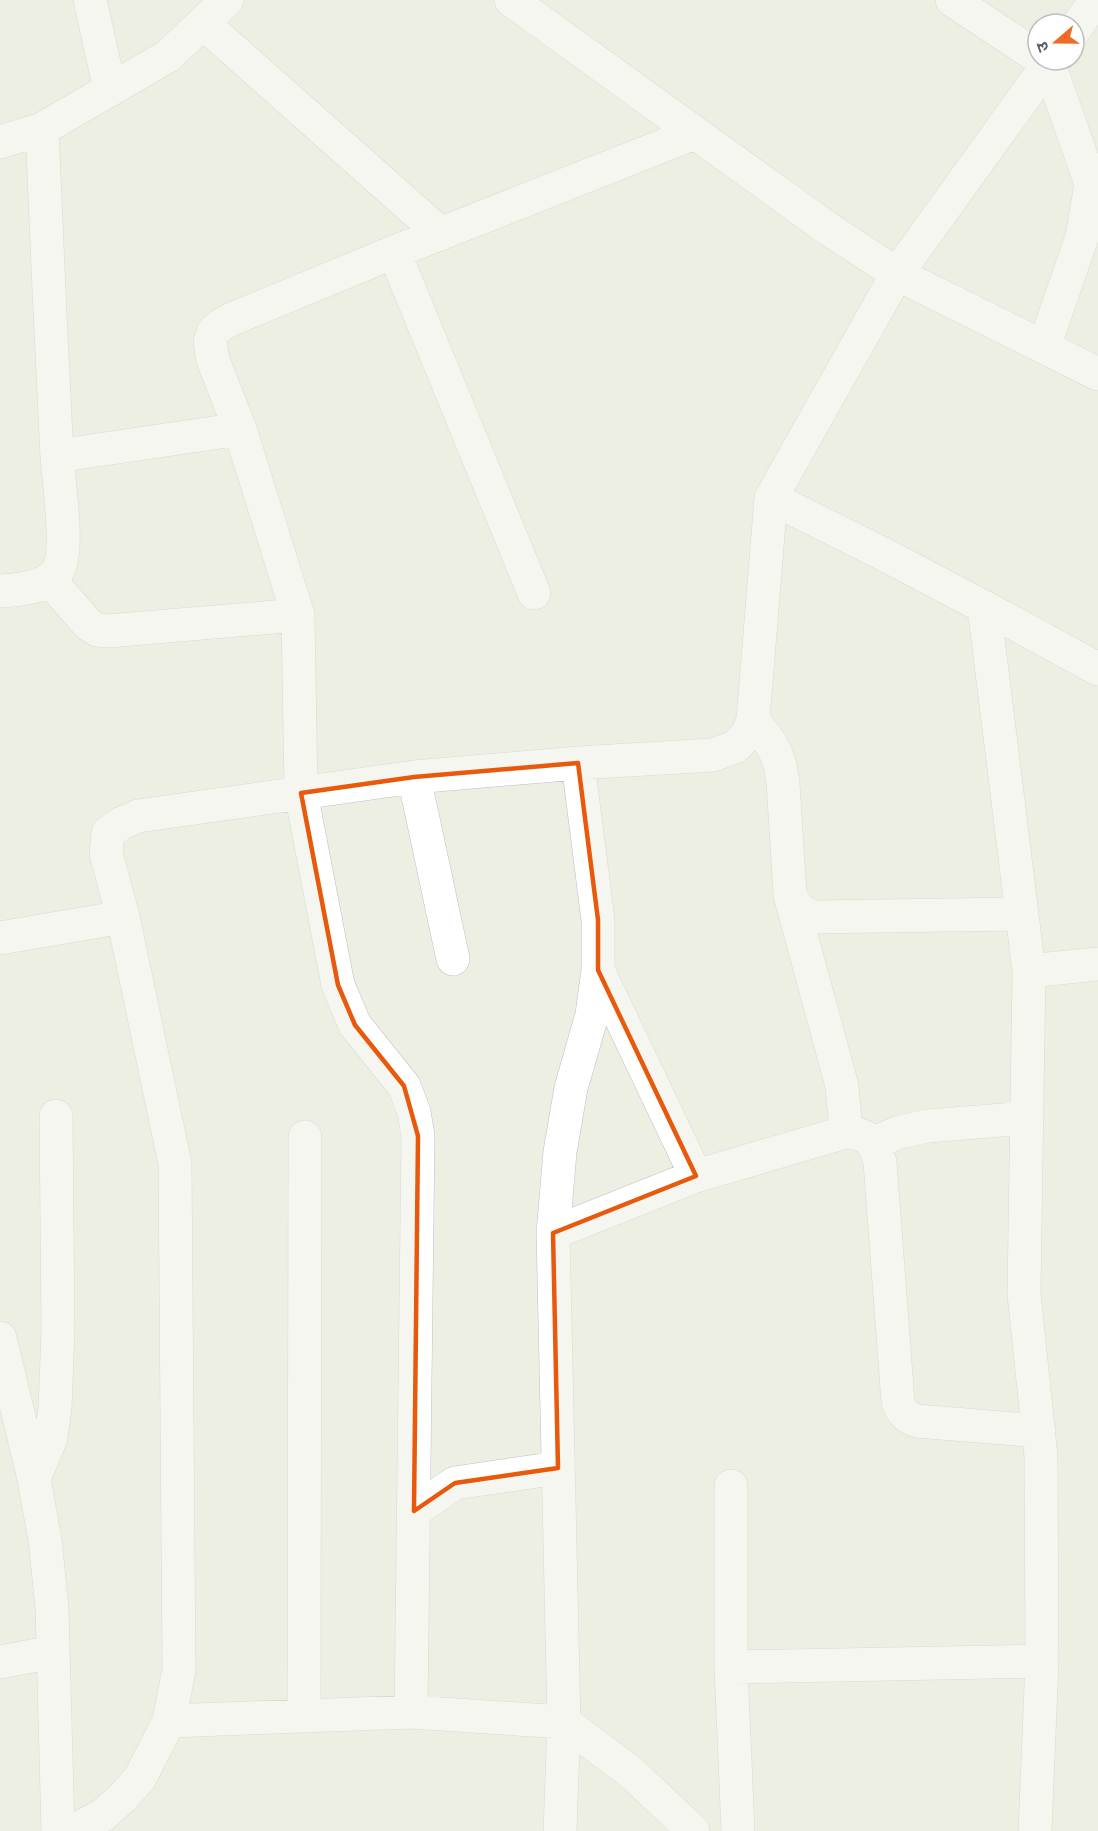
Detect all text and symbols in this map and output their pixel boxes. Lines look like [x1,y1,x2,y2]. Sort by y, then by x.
north arrow [1026,12,1086,72]
text: उ [1032,39,1053,55]

